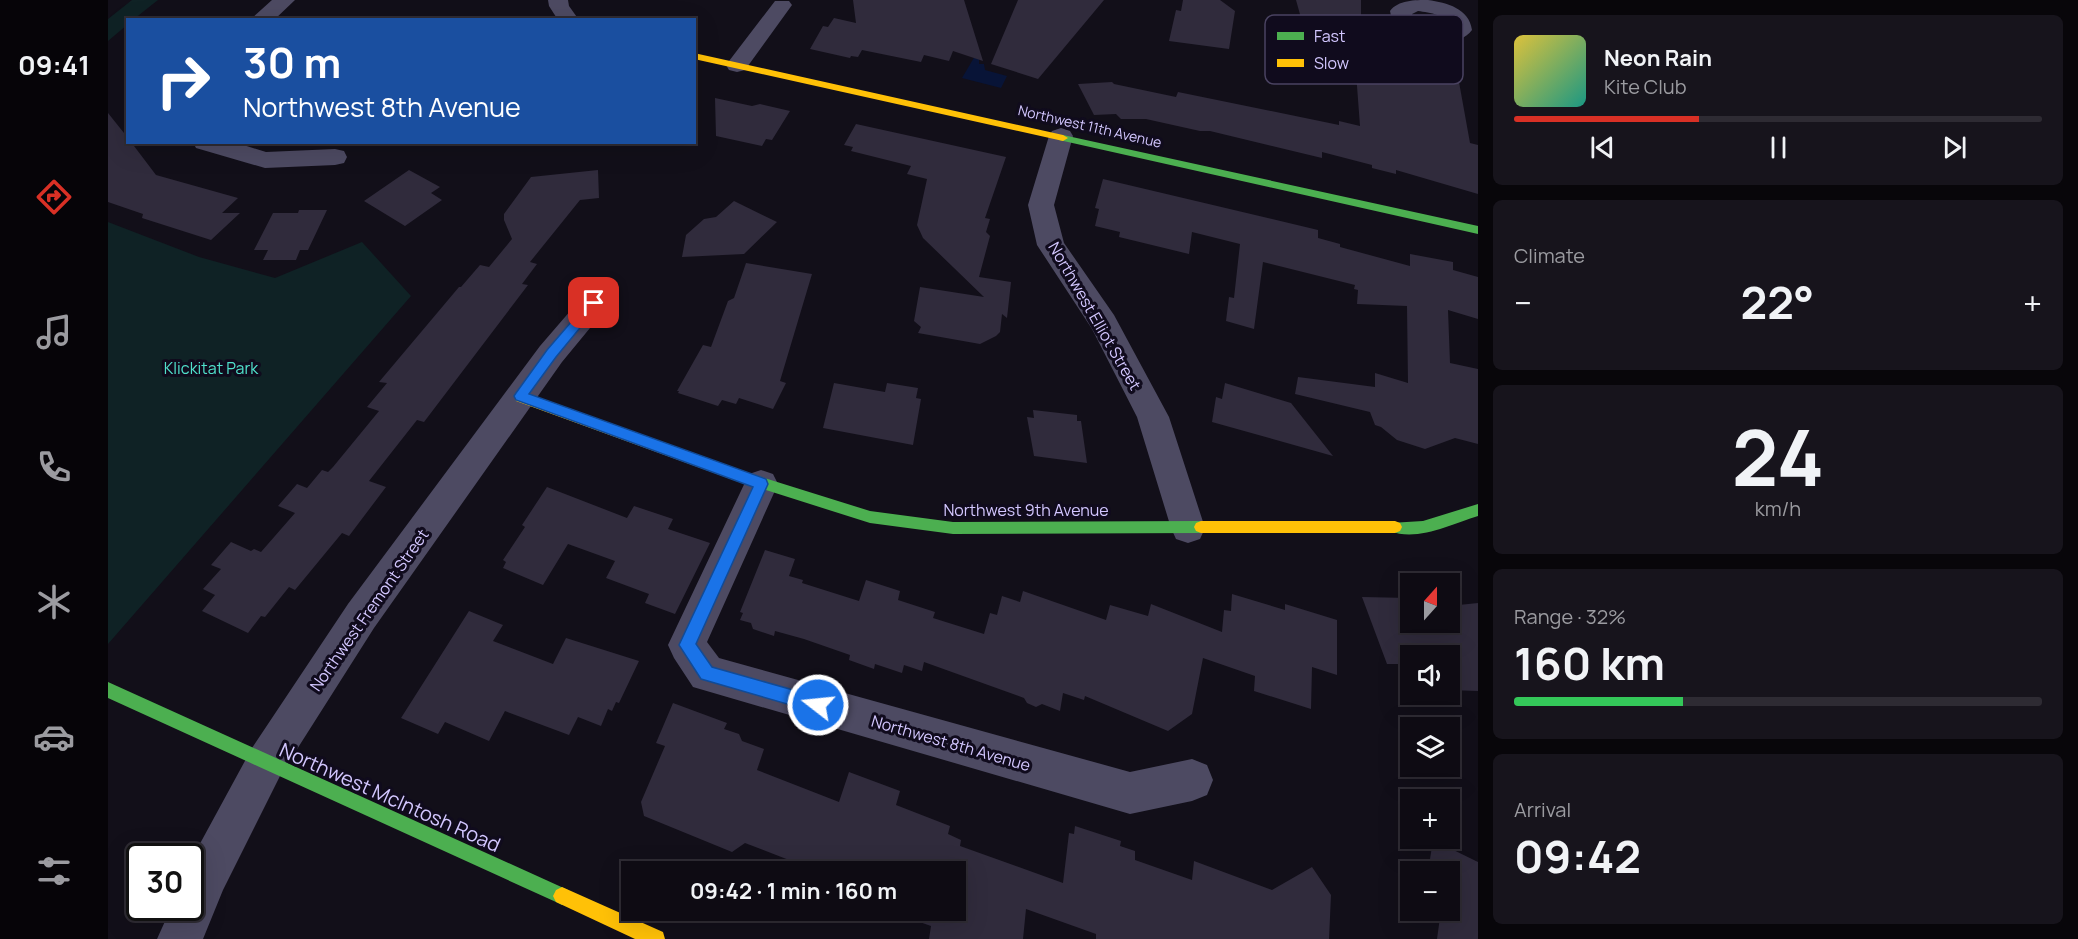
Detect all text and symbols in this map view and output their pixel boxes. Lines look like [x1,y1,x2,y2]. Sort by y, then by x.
legend [1265,15,1463,84]
text: Fast [1314,25,1345,47]
text: 30 m [243,33,341,91]
icon: right [144,42,222,120]
text: Neon Rain [1604,43,1712,73]
text: 09:41 [18,46,90,83]
text: Slow [1314,52,1349,74]
text: Kite Club [1604,73,1687,100]
text: Northwest 8th Avenue [243,88,521,125]
street label: Northwest 11th Avenue [1016,100,1164,152]
icon: previous [1586,131,1619,164]
icon: pause [1762,131,1795,164]
icon: next [1938,131,1971,164]
icon: directions [33,176,75,218]
street label: Northwest Elliot Street [1044,238,1146,394]
text: Climate [1514,242,1585,269]
text: 22° [1740,271,1814,333]
pin [568,277,619,328]
text: − [1514,280,1532,325]
text: + [2023,280,2042,325]
icon: arrive [577,286,610,319]
icon: music [33,311,75,353]
park label: Klickitat Park [164,357,259,379]
text: 24 [1732,403,1824,509]
icon: phone [33,446,75,488]
text: km/h [1755,495,1801,522]
street label: Northwest 9th Avenue [943,499,1109,521]
street label: Northwest Fremont Street [305,525,433,695]
north arrow [1400,573,1460,633]
map controls [1400,573,1460,921]
icon: climate [33,581,75,623]
text: Range · 32% [1514,603,1626,630]
text: 160 km [1514,632,1665,694]
button: sound [1400,645,1460,705]
position arrow [786,673,850,737]
street label: Northwest 8th Avenue [869,710,1033,776]
icon: car [33,716,75,758]
button: layers [1400,717,1460,777]
street label: Northwest McIntosh Road [275,736,505,858]
button: + [1400,789,1460,849]
text: Arrival [1514,796,1571,823]
text: 09:42 [1514,825,1641,887]
speed limit sign: 30 [126,843,204,921]
icon: filters [33,850,75,892]
button: − [1400,861,1460,921]
text: 09:42 · 1 min · 160 m [690,876,897,906]

